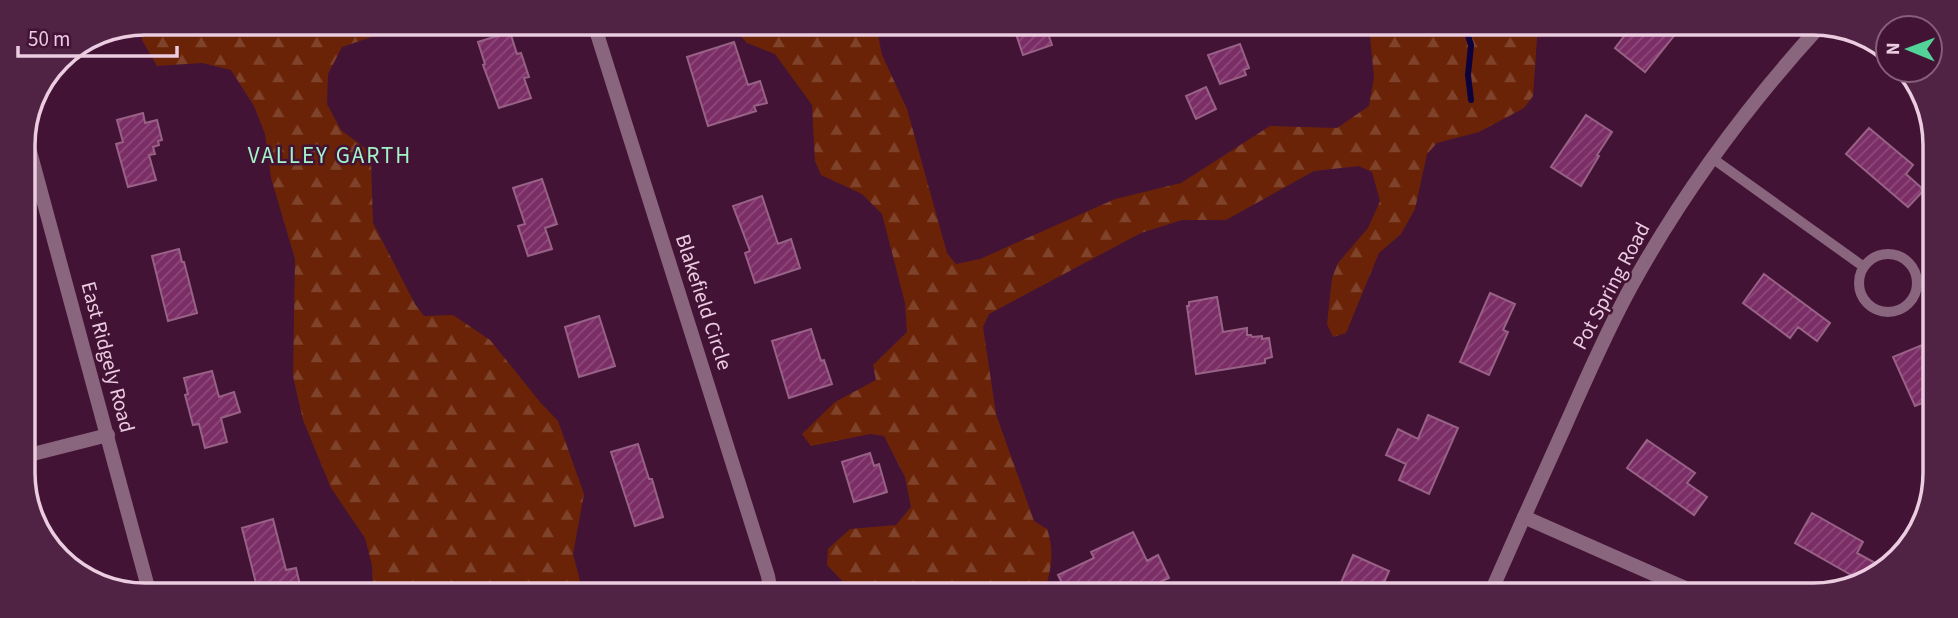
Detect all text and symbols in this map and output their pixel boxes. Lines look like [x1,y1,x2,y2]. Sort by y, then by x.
scale bar [18,14,177,58]
north arrow [1874,14,1944,84]
text: 50 m [28,24,70,54]
text: N [1880,42,1907,55]
district label: VALLEY GARTH [248,139,412,172]
street label: Pot Spring Road [1565,217,1657,355]
street label: Blakefield Circle [668,230,740,374]
street label: East Ridgely Road [73,278,143,436]

